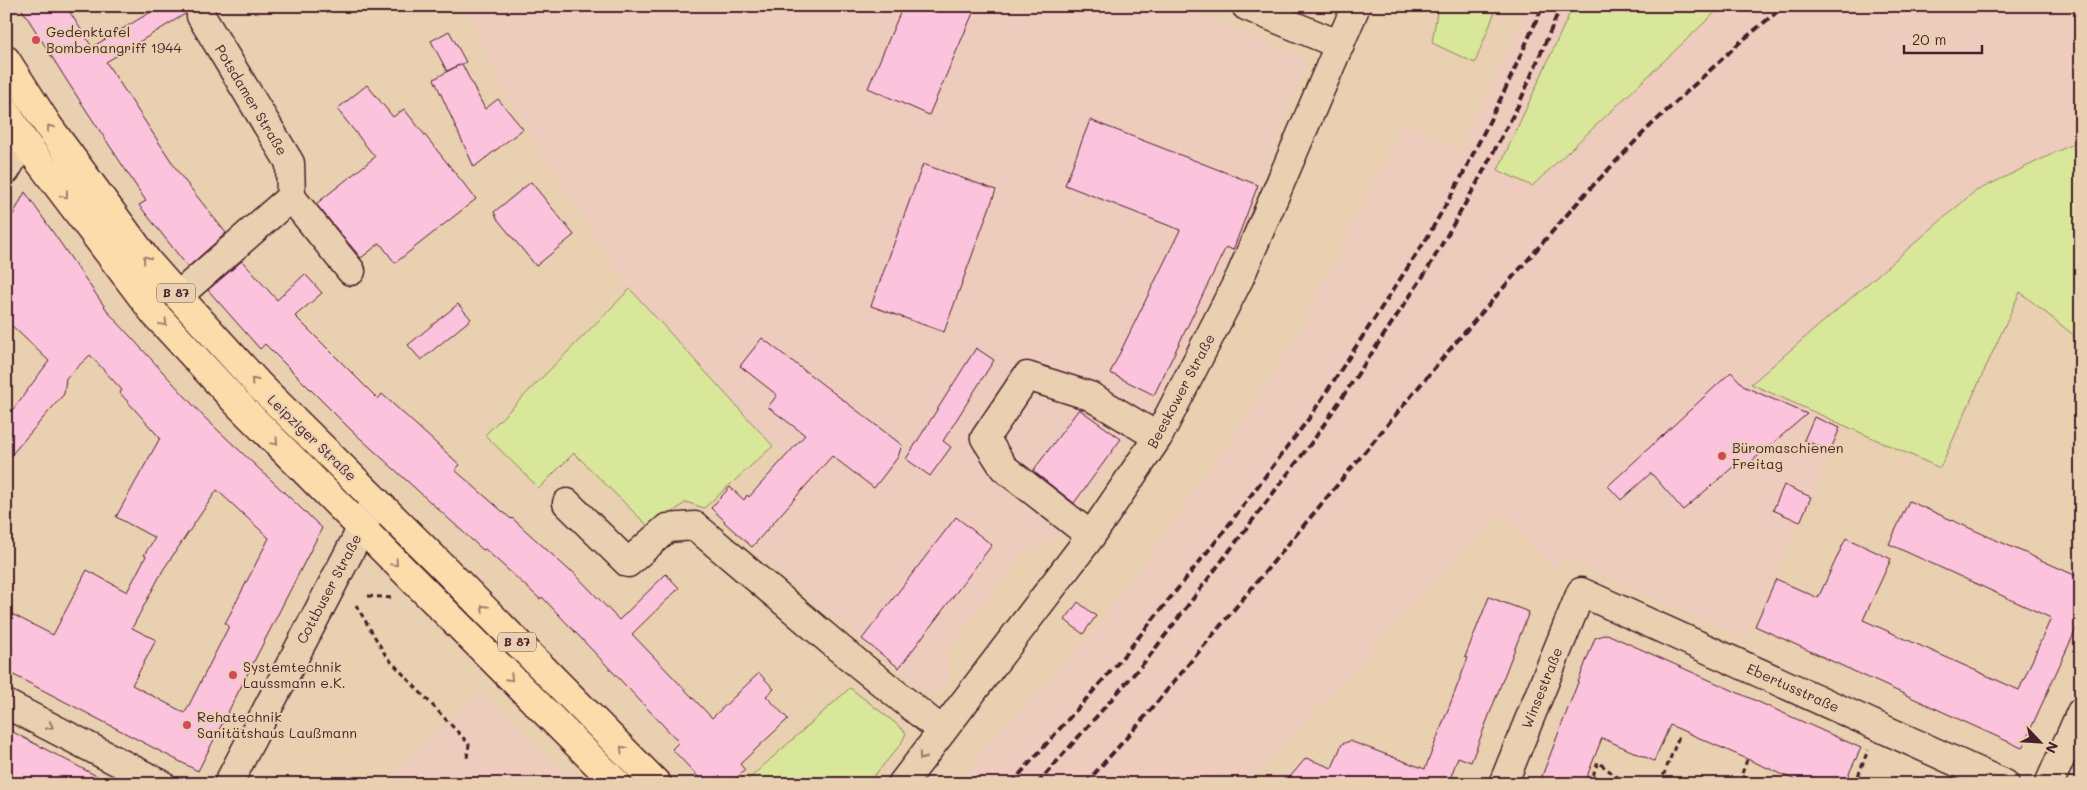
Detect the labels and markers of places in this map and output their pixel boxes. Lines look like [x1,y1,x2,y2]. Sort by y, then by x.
place label: Gedenktafel Bombenangriff 1944 [46,22,183,57]
marker: Gedenktafel Bombenangriff 1944 [30,34,42,46]
place label: Büromaschienen Freitag [1732,438,1844,473]
marker: Büromaschienen Freitag [1716,450,1728,462]
place label: Systemtechnik Laussmann e.K. [243,657,346,692]
marker: Systemtechnik Laussmann e.K. [227,669,239,681]
place label: Rehatechnik Sanitätshaus Laußmann [197,707,357,742]
marker: Rehatechnik Sanitätshaus Laußmann [181,719,193,731]

